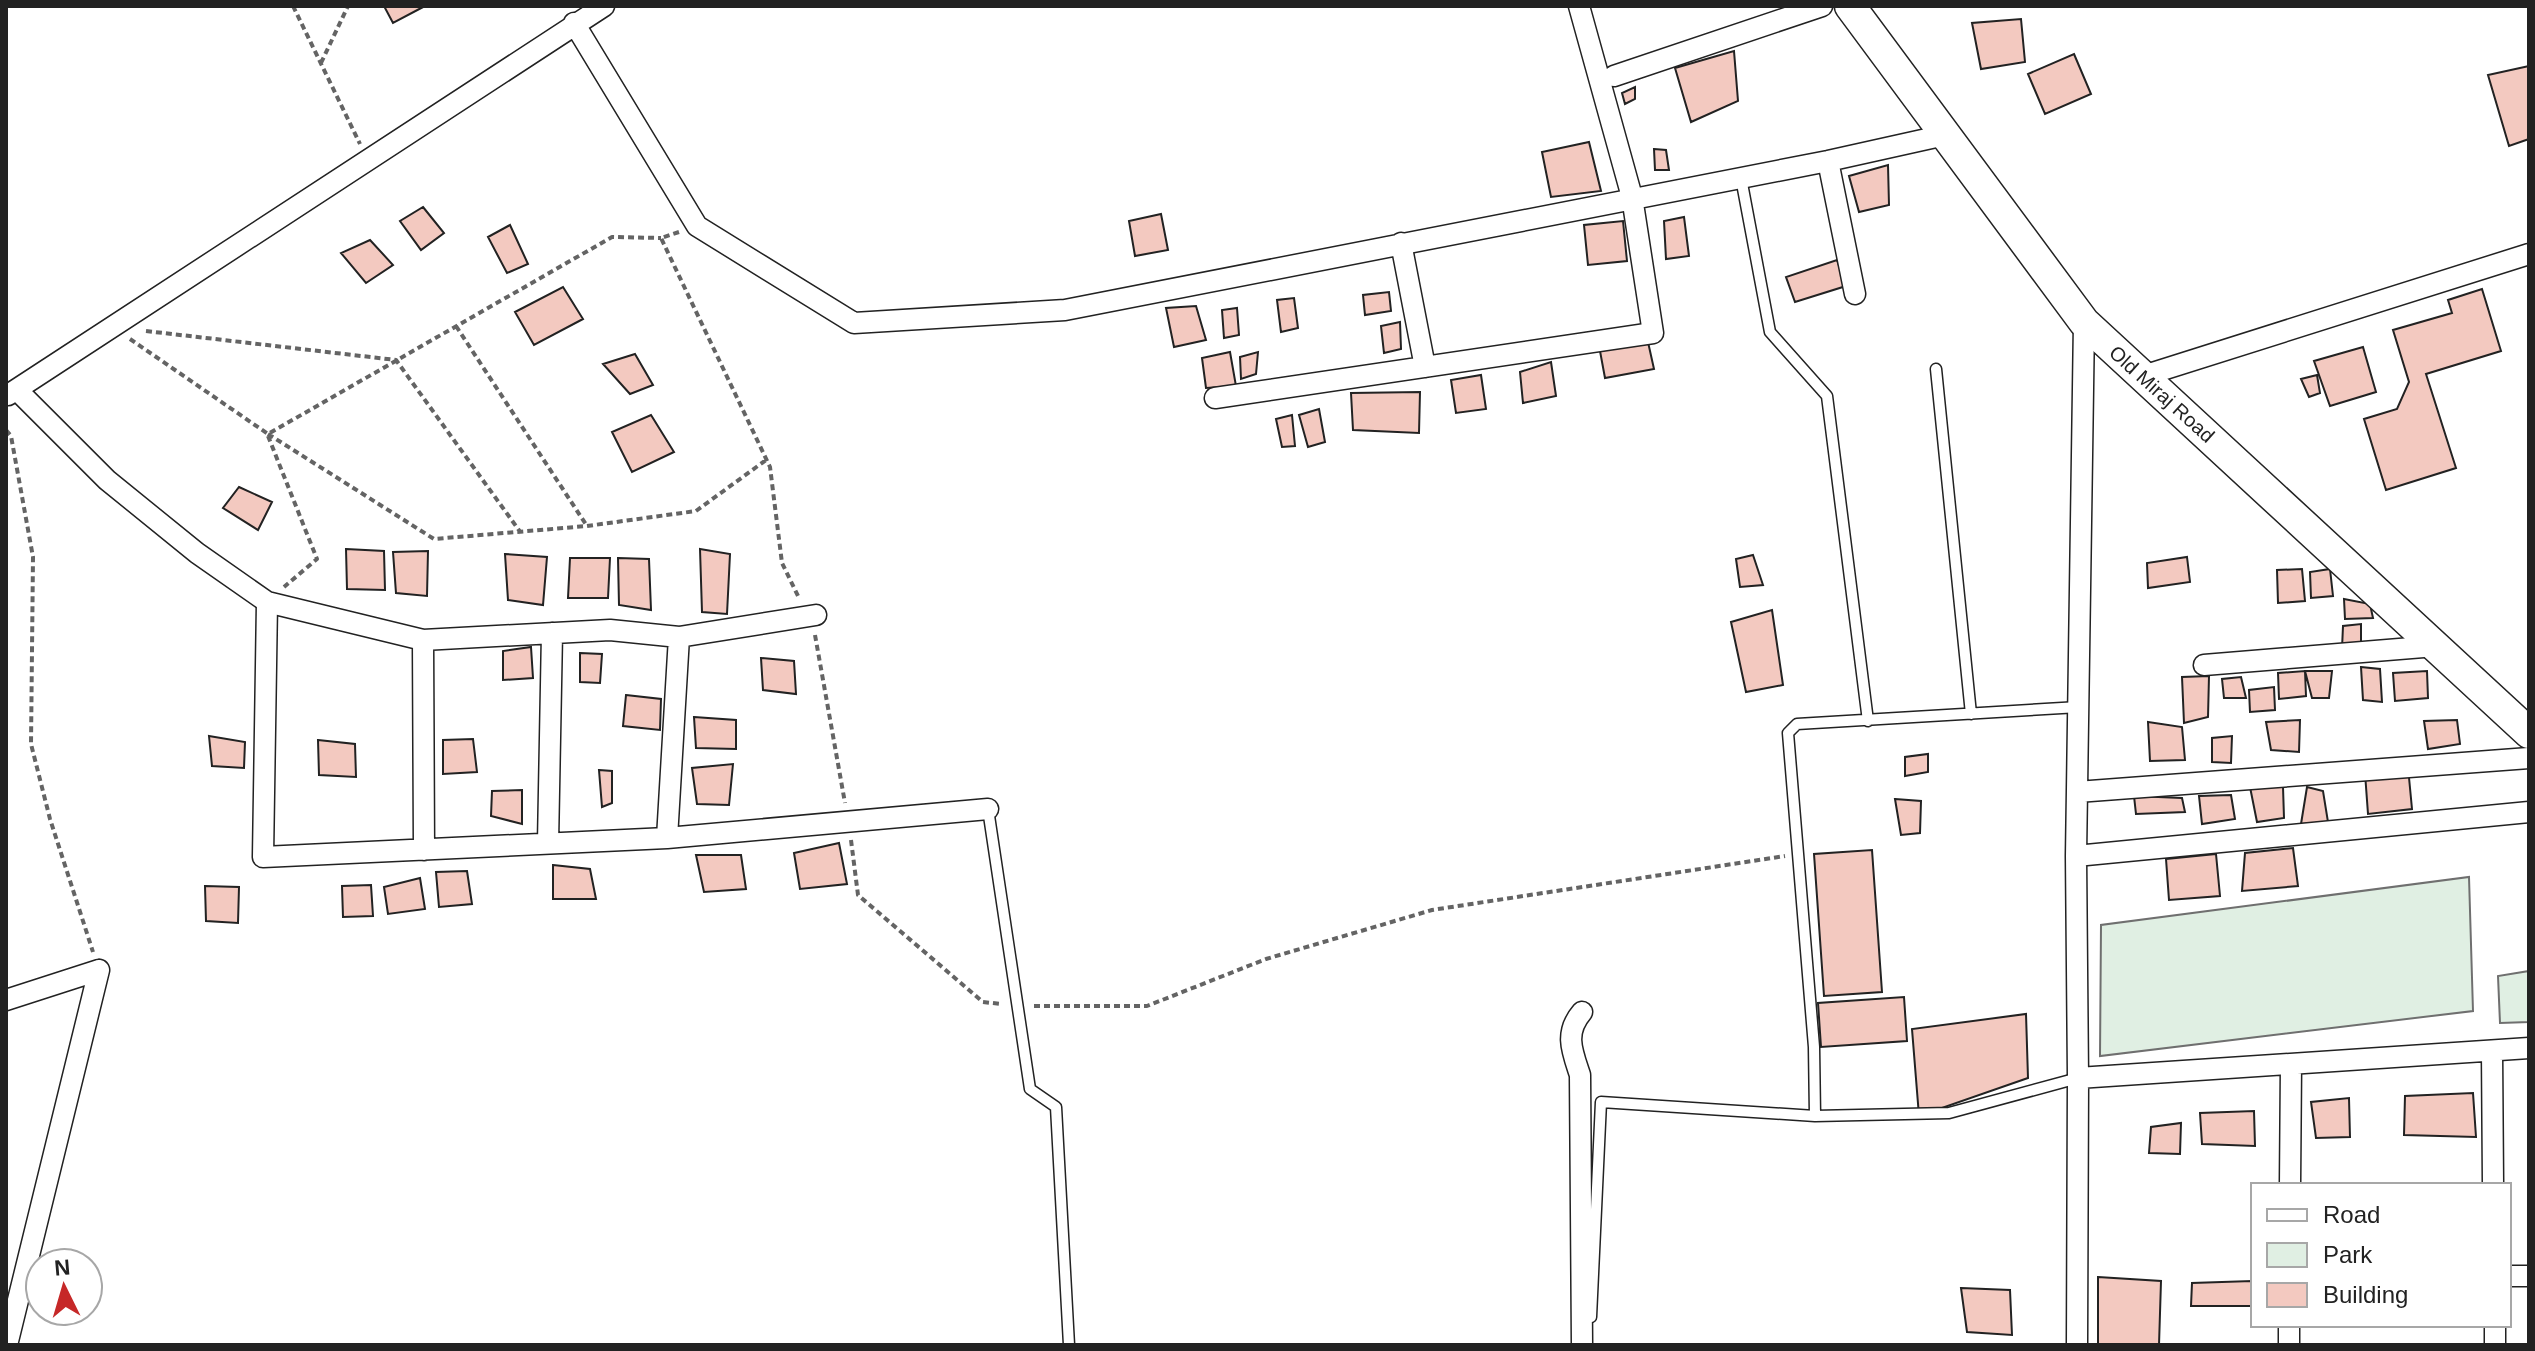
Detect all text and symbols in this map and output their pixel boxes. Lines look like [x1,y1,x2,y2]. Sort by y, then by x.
street label: Old Miraj Road [2105,341,2219,447]
legend [2251,1183,2511,1327]
text: Road [2323,1201,2380,1228]
text: Park [2323,1241,2373,1268]
north arrow [24,1247,104,1327]
text: N [53,1254,71,1281]
text: Building [2323,1281,2408,1308]

